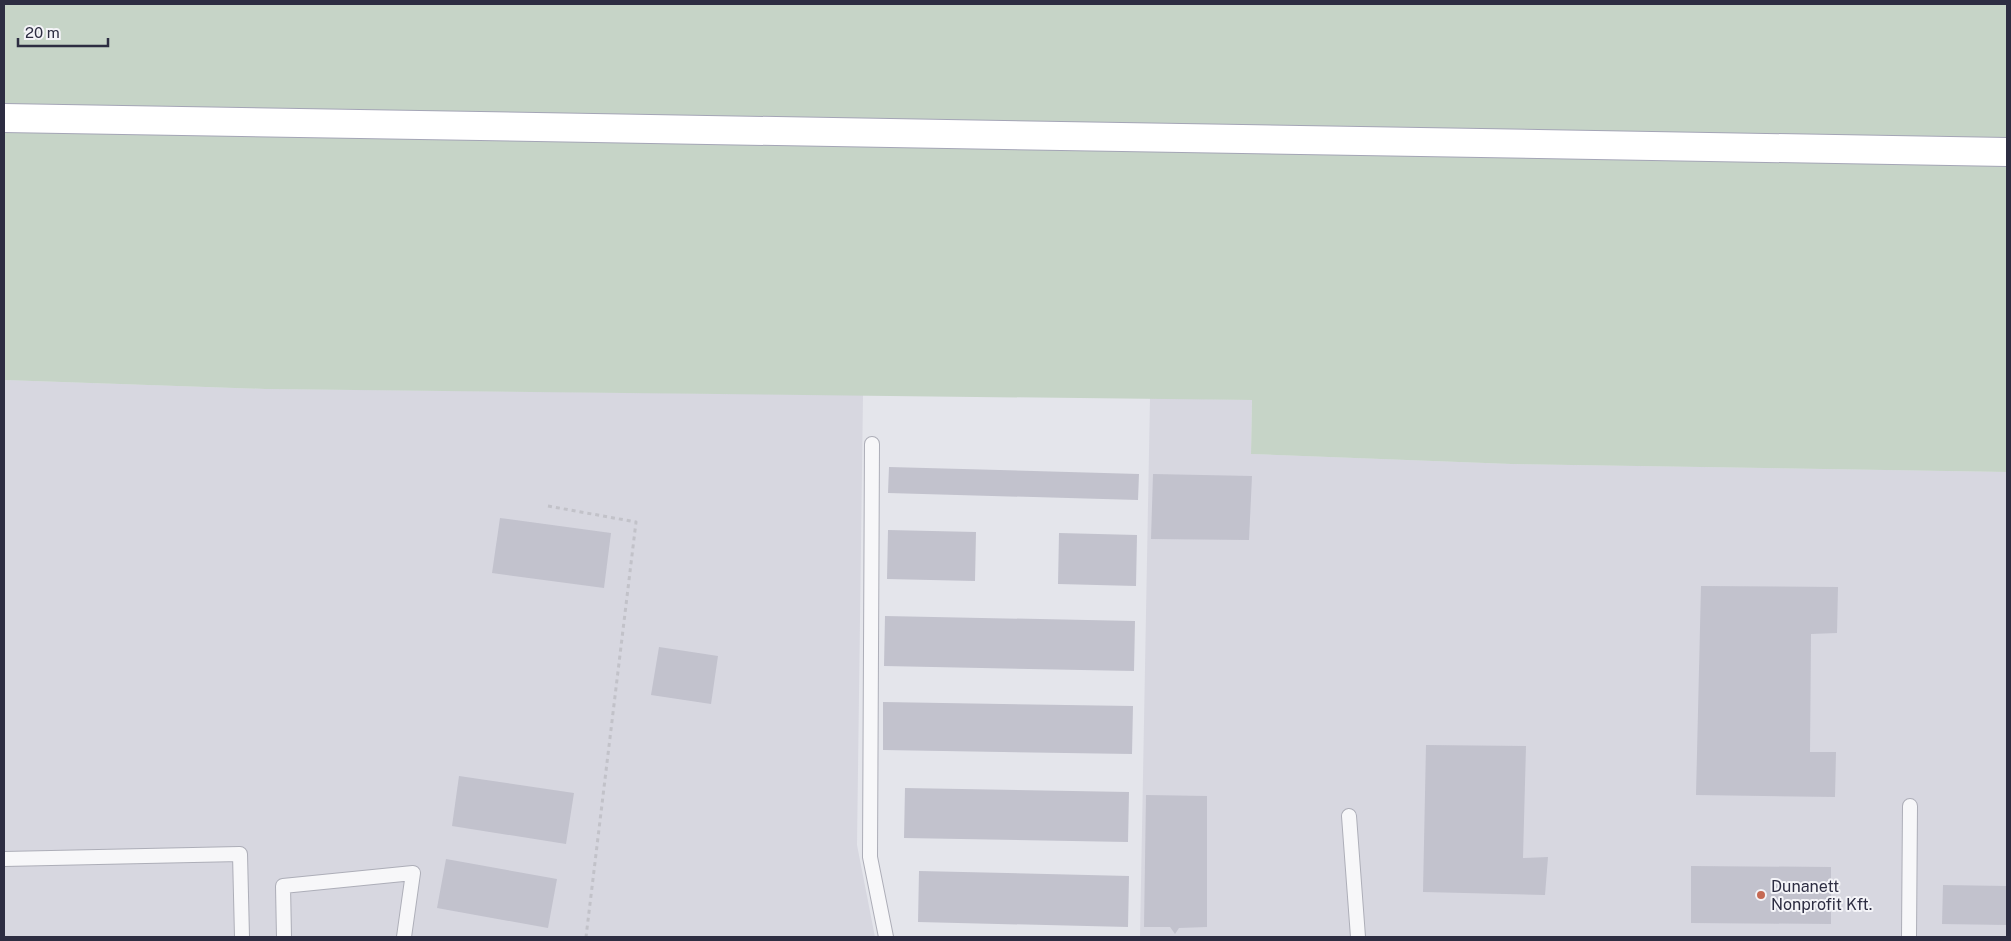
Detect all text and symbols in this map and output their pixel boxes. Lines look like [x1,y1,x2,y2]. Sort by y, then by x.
scale bar [18,15,108,47]
text: 20 m [25,24,60,41]
place label: Dunanett Nonprofit Kft. [1771,877,1872,914]
marker: Dunanett Nonprofit Kft. [1755,889,1767,901]

